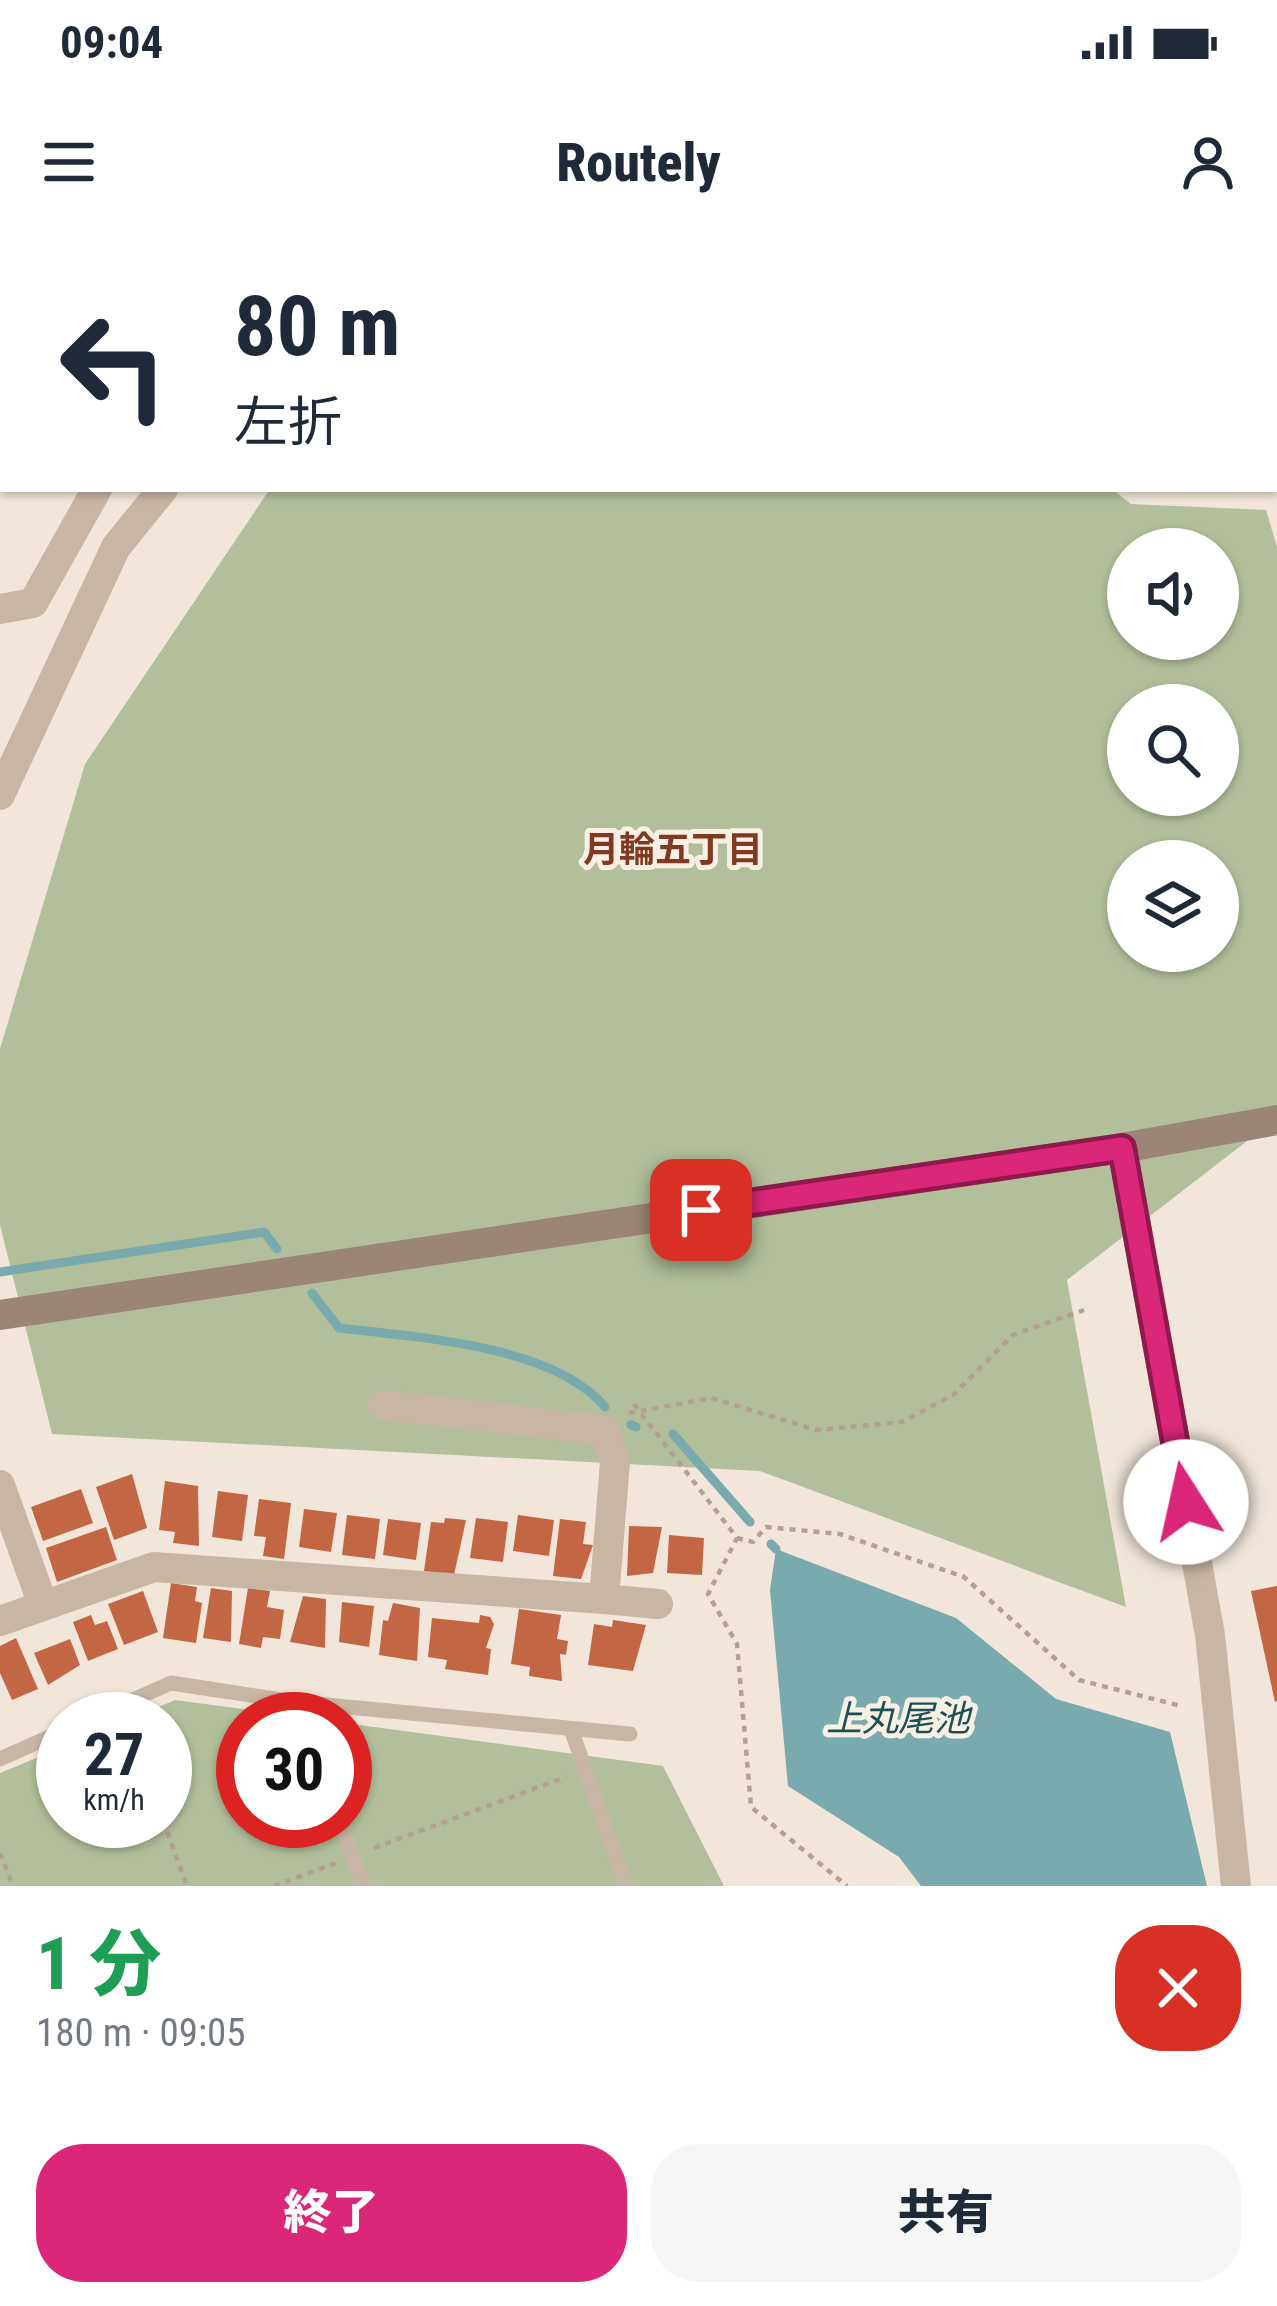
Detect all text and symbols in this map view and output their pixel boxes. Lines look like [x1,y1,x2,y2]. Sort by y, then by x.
text: 09:04 [60,16,163,69]
icon: menu [36,129,102,195]
icon: person [1175,129,1241,195]
text: Routely [556,131,721,194]
text: 80 m [234,277,401,376]
icon: left [36,288,192,444]
text: 左折 [234,391,342,454]
map controls [1107,528,1239,972]
button: sound [1107,528,1239,660]
button: search [1107,684,1239,816]
district label: 月輪五丁目 [583,829,763,871]
button: layers [1107,840,1239,972]
pin [650,1159,752,1261]
icon: arrive [668,1177,734,1243]
position arrow [1123,1439,1249,1565]
speed limit sign: 30 [216,1692,372,1848]
water label: 上丸尾池 [826,1698,973,1740]
text: 27 [84,1719,144,1790]
text: km/h [83,1782,145,1817]
text: 1 分 [36,1922,161,2007]
button: close [1115,1925,1241,2051]
text: 180 m · 09:05 [36,2010,246,2056]
button: 終了 [36,2144,627,2282]
button: 共有 [651,2144,1241,2282]

